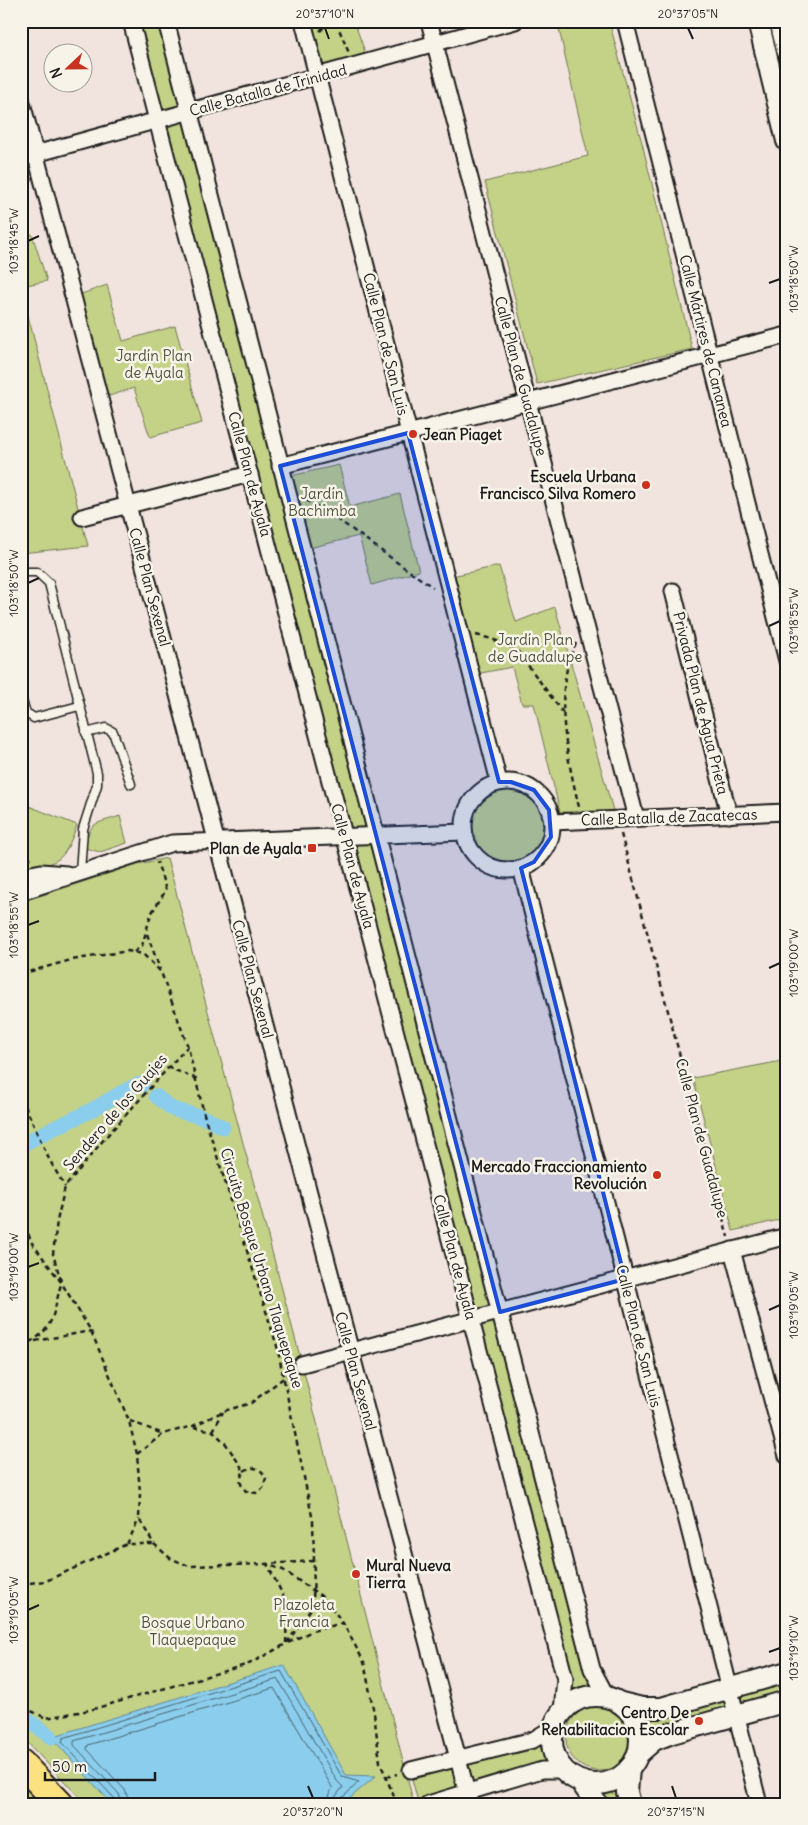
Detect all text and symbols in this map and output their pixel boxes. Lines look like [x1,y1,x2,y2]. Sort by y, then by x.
text: 20°37'10"N [296,6,354,21]
text: 20°37'05"N [658,6,718,21]
north arrow [42,42,92,92]
street label: Calle Batalla de Trinidad [187,60,349,120]
text: N [46,65,66,81]
text: 103°18'45"W [6,208,21,274]
text: 103°18'50"W [786,245,801,313]
street label: Calle Mártires de Cananea [675,253,737,430]
street label: Calle Plan de San Luis [359,271,413,417]
street label: Calle Plan de Guadalupe [491,294,551,458]
park label: Jardín Plan de Ayala [116,346,192,382]
street label: Calle Plan de Ayala [224,409,276,539]
place label: Jean Piaget [423,425,503,445]
marker: Jean Piaget [407,428,419,440]
place label: Escuela Urbana Francisco Silva Romero [480,467,637,503]
marker: Escuela Urbana Francisco Silva Romero [640,479,652,491]
park label: Jardín Bachimba [288,484,356,520]
street label: Calle Plan Sexenal [125,526,175,648]
text: 103°18'50"W [6,549,21,617]
text: 103°18'55"W [786,588,801,654]
street label: Privada Plan de Agua Prieta [669,610,733,797]
park label: Jardín Plan de Guadalupe [488,630,582,666]
street label: Calle Plan de Ayala [327,801,379,931]
street label: Calle Batalla de Zacatecas [580,804,758,830]
place label: Plan de Ayala [210,839,302,859]
marker: Plan de Ayala [306,842,318,854]
text: 103°18'55"W [6,892,21,958]
street label: Calle Plan Sexenal [228,918,278,1040]
text: 103°19'00"W [786,929,801,997]
street label: Sendero de los Guajes [59,1049,171,1174]
street label: Calle Plan de Guadalupe [672,1056,732,1220]
street label: Circuito Bosque Urbano Tlaquepaque [216,1145,308,1391]
place label: Mercado Fraccionamiento Revolución [471,1157,648,1193]
marker: Mercado Fraccionamiento Revolución [651,1169,663,1181]
street label: Calle Plan de Ayala [429,1192,481,1322]
text: 103°19'00"W [6,1233,21,1301]
street label: Calle Plan de San Luis [612,1263,666,1409]
text: 103°19'05"W [786,1271,801,1339]
street label: Calle Plan Sexenal [331,1310,381,1432]
place label: Mural Nueva Tierra [366,1556,452,1592]
marker: Mural Nueva Tierra [350,1568,362,1580]
text: 103°19'05"W [6,1576,21,1644]
park label: Plazoleta Francia [273,1595,335,1631]
park label: Bosque Urbano Tlaquepaque [141,1613,245,1649]
text: 103°19'10"W [786,1615,801,1681]
place label: Centro De Rehabilitacion Escolar [541,1703,690,1739]
marker: Centro De Rehabilitacion Escolar [693,1715,705,1727]
scale bar [45,1750,155,1782]
text: 50 m [52,1757,87,1776]
text: 20°37'20"N [283,1804,343,1819]
text: 20°37'15"N [647,1804,705,1819]

